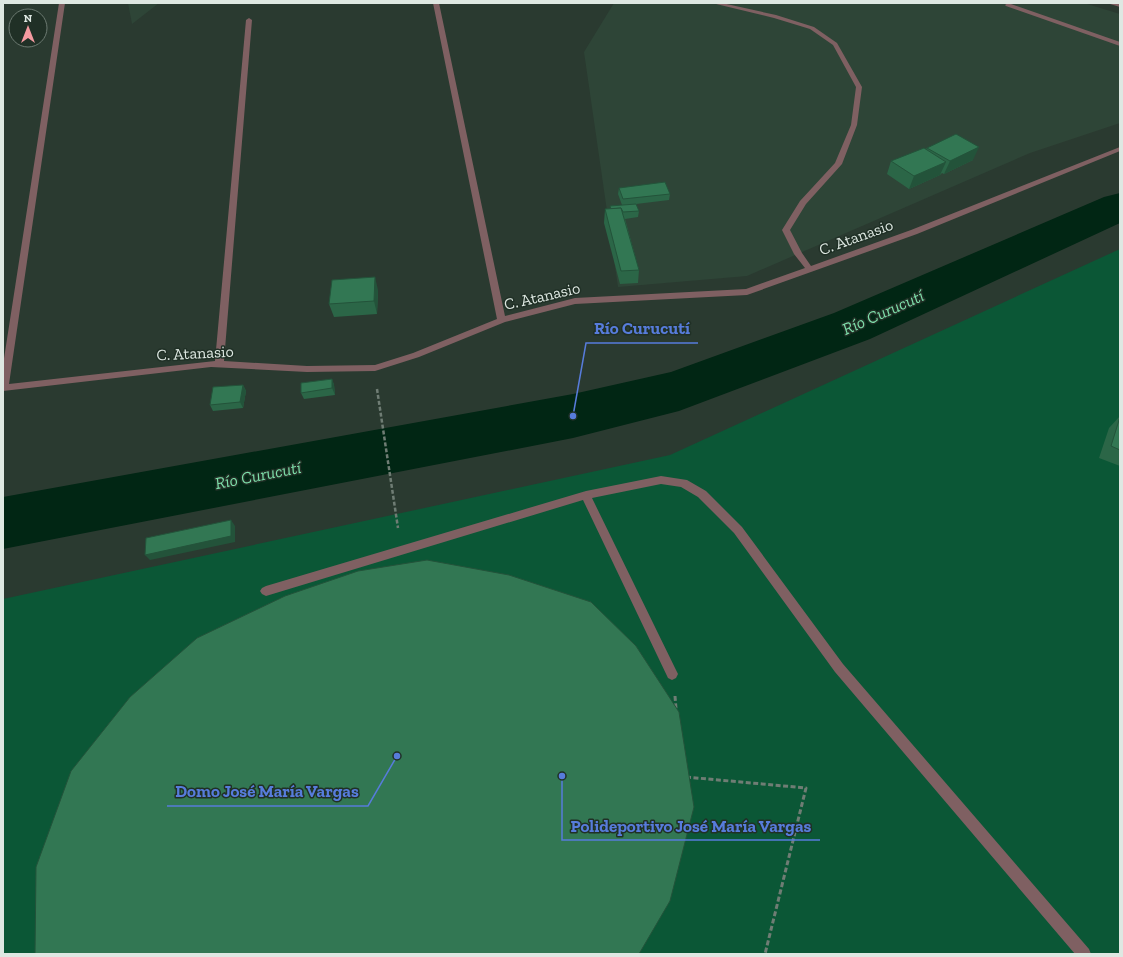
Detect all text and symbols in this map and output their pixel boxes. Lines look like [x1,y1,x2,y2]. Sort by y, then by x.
north arrow [8,8,48,48]
text: N [24,12,33,25]
street label: C. Atanasio [816,215,896,259]
street label: C. Atanasio [502,278,582,314]
water label: Río Curucutí [839,284,928,339]
callout: Río Curucutí [586,314,698,343]
text: Río Curucutí [594,318,690,338]
street label: C. Atanasio [156,341,234,365]
water label: Río Curucutí [213,457,304,493]
callout: Domo José María Vargas [167,777,368,806]
text: Domo José María Vargas [175,781,359,801]
callout: Polideportivo José María Vargas [562,811,820,840]
text: Polideportivo José María Vargas [571,816,812,836]

